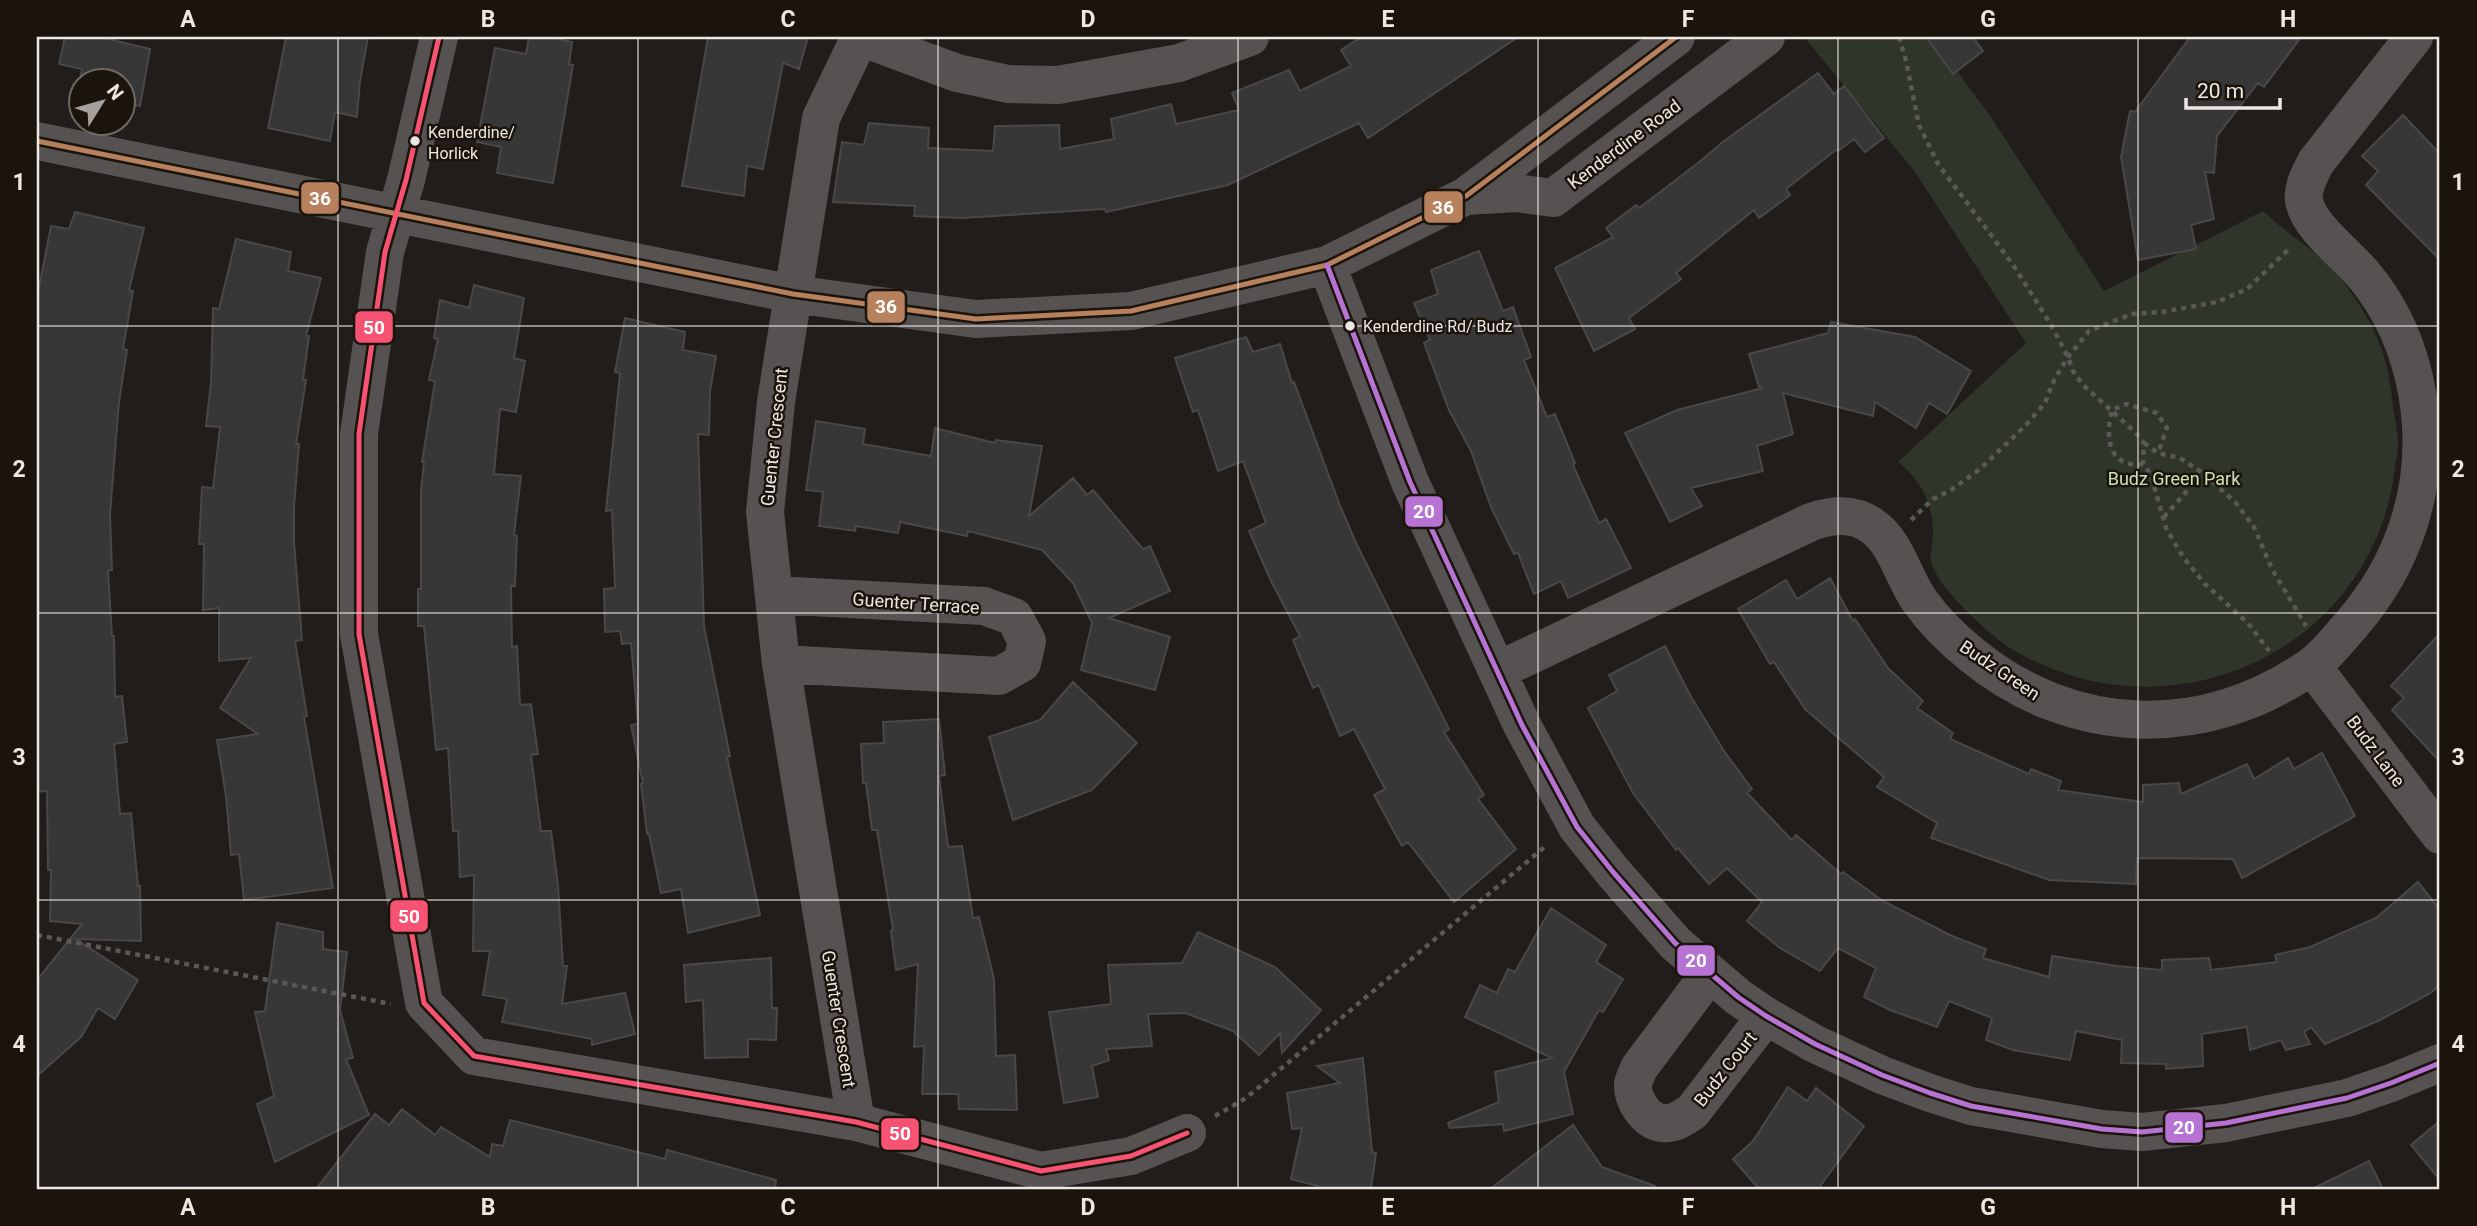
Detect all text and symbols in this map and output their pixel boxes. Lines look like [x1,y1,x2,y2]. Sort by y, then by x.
text: A [180,6,196,33]
text: B [481,6,495,33]
text: C [780,6,796,33]
text: D [1081,6,1095,33]
text: E [1382,6,1395,33]
text: F [1682,6,1695,33]
text: G [1980,6,1996,33]
text: H [2280,6,2296,33]
north arrow [66,66,136,136]
scale bar [2186,66,2281,110]
text: 20 m [2197,79,2244,103]
text: N [102,80,128,104]
street label: Kenderdine Road [1563,95,1685,193]
place label: Kenderdine/ Horlick [428,123,515,163]
marker: Kenderdine/ Horlick [408,134,422,148]
text: 1 [12,169,26,196]
text: 1 [2451,169,2465,196]
line badge: 36 [300,181,340,215]
text: 36 [309,187,331,210]
line badge: 36 [1423,190,1464,224]
text: 36 [1432,196,1454,219]
line badge: 36 [866,290,906,324]
text: 36 [875,295,897,318]
line badge: 50 [354,310,394,344]
text: 50 [363,316,385,339]
place label: Kenderdine Rd/ Budz [1363,317,1512,336]
marker: Kenderdine Rd/ Budz [1343,319,1357,333]
street label: Guenter Crescent [756,367,792,507]
text: 2 [12,456,26,483]
text: 2 [2451,456,2465,483]
park label: Budz Green Park [2108,468,2241,489]
line badge: 20 [1404,495,1444,528]
text: 20 [1413,500,1435,523]
street label: Guenter Terrace [852,588,980,618]
street label: Budz Green [1956,636,2044,704]
street label: Budz Lane [2342,711,2410,791]
text: 3 [12,744,26,771]
text: 3 [2451,744,2465,771]
line badge: 50 [389,899,429,933]
text: 50 [398,905,420,928]
line badge: 20 [1676,944,1716,977]
street label: Guenter Crescent [818,949,860,1089]
text: 20 [1685,949,1707,972]
street label: Budz Court [1689,1027,1761,1111]
text: 4 [12,1031,26,1058]
text: 4 [2451,1031,2465,1058]
line badge: 20 [2164,1111,2204,1144]
text: 20 [2173,1116,2195,1139]
line badge: 50 [880,1117,920,1151]
text: 50 [889,1122,911,1145]
text: A [180,1194,196,1221]
text: B [481,1194,495,1221]
text: C [780,1194,796,1221]
text: D [1081,1194,1095,1221]
text: E [1382,1194,1395,1221]
text: F [1682,1194,1695,1221]
text: G [1980,1194,1996,1221]
text: H [2280,1194,2296,1221]

